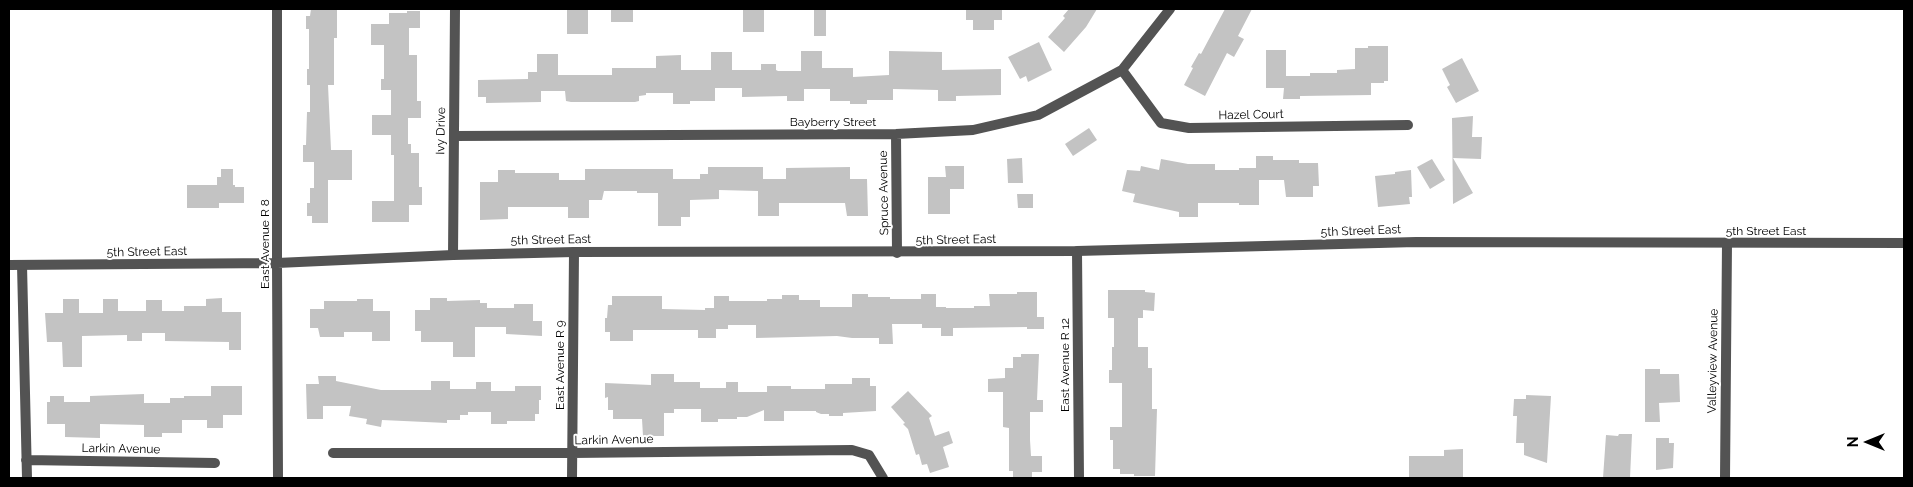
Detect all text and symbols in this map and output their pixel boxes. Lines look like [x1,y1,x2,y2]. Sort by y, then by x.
street label: Ivy Drive [433,107,449,155]
street label: Hazel Court [1218,107,1284,123]
street label: Bayberry Street [790,115,876,129]
street label: Spruce Avenue [876,150,892,236]
street label: East Avenue R 8 [258,199,272,289]
street label: 5th Street East [1320,222,1402,240]
street label: 5th Street East [1726,224,1806,238]
street label: 5th Street East [511,232,591,248]
street label: 5th Street East [916,232,996,248]
street label: 5th Street East [107,244,187,260]
street label: Valleyview Avenue [1705,308,1721,414]
street label: East Avenue R 12 [1058,318,1072,412]
street label: East Avenue R 9 [553,320,567,410]
north arrow [1843,417,1893,467]
street label: Larkin Avenue [574,432,654,448]
text: N [1845,437,1861,447]
street label: Larkin Avenue [81,441,161,457]

